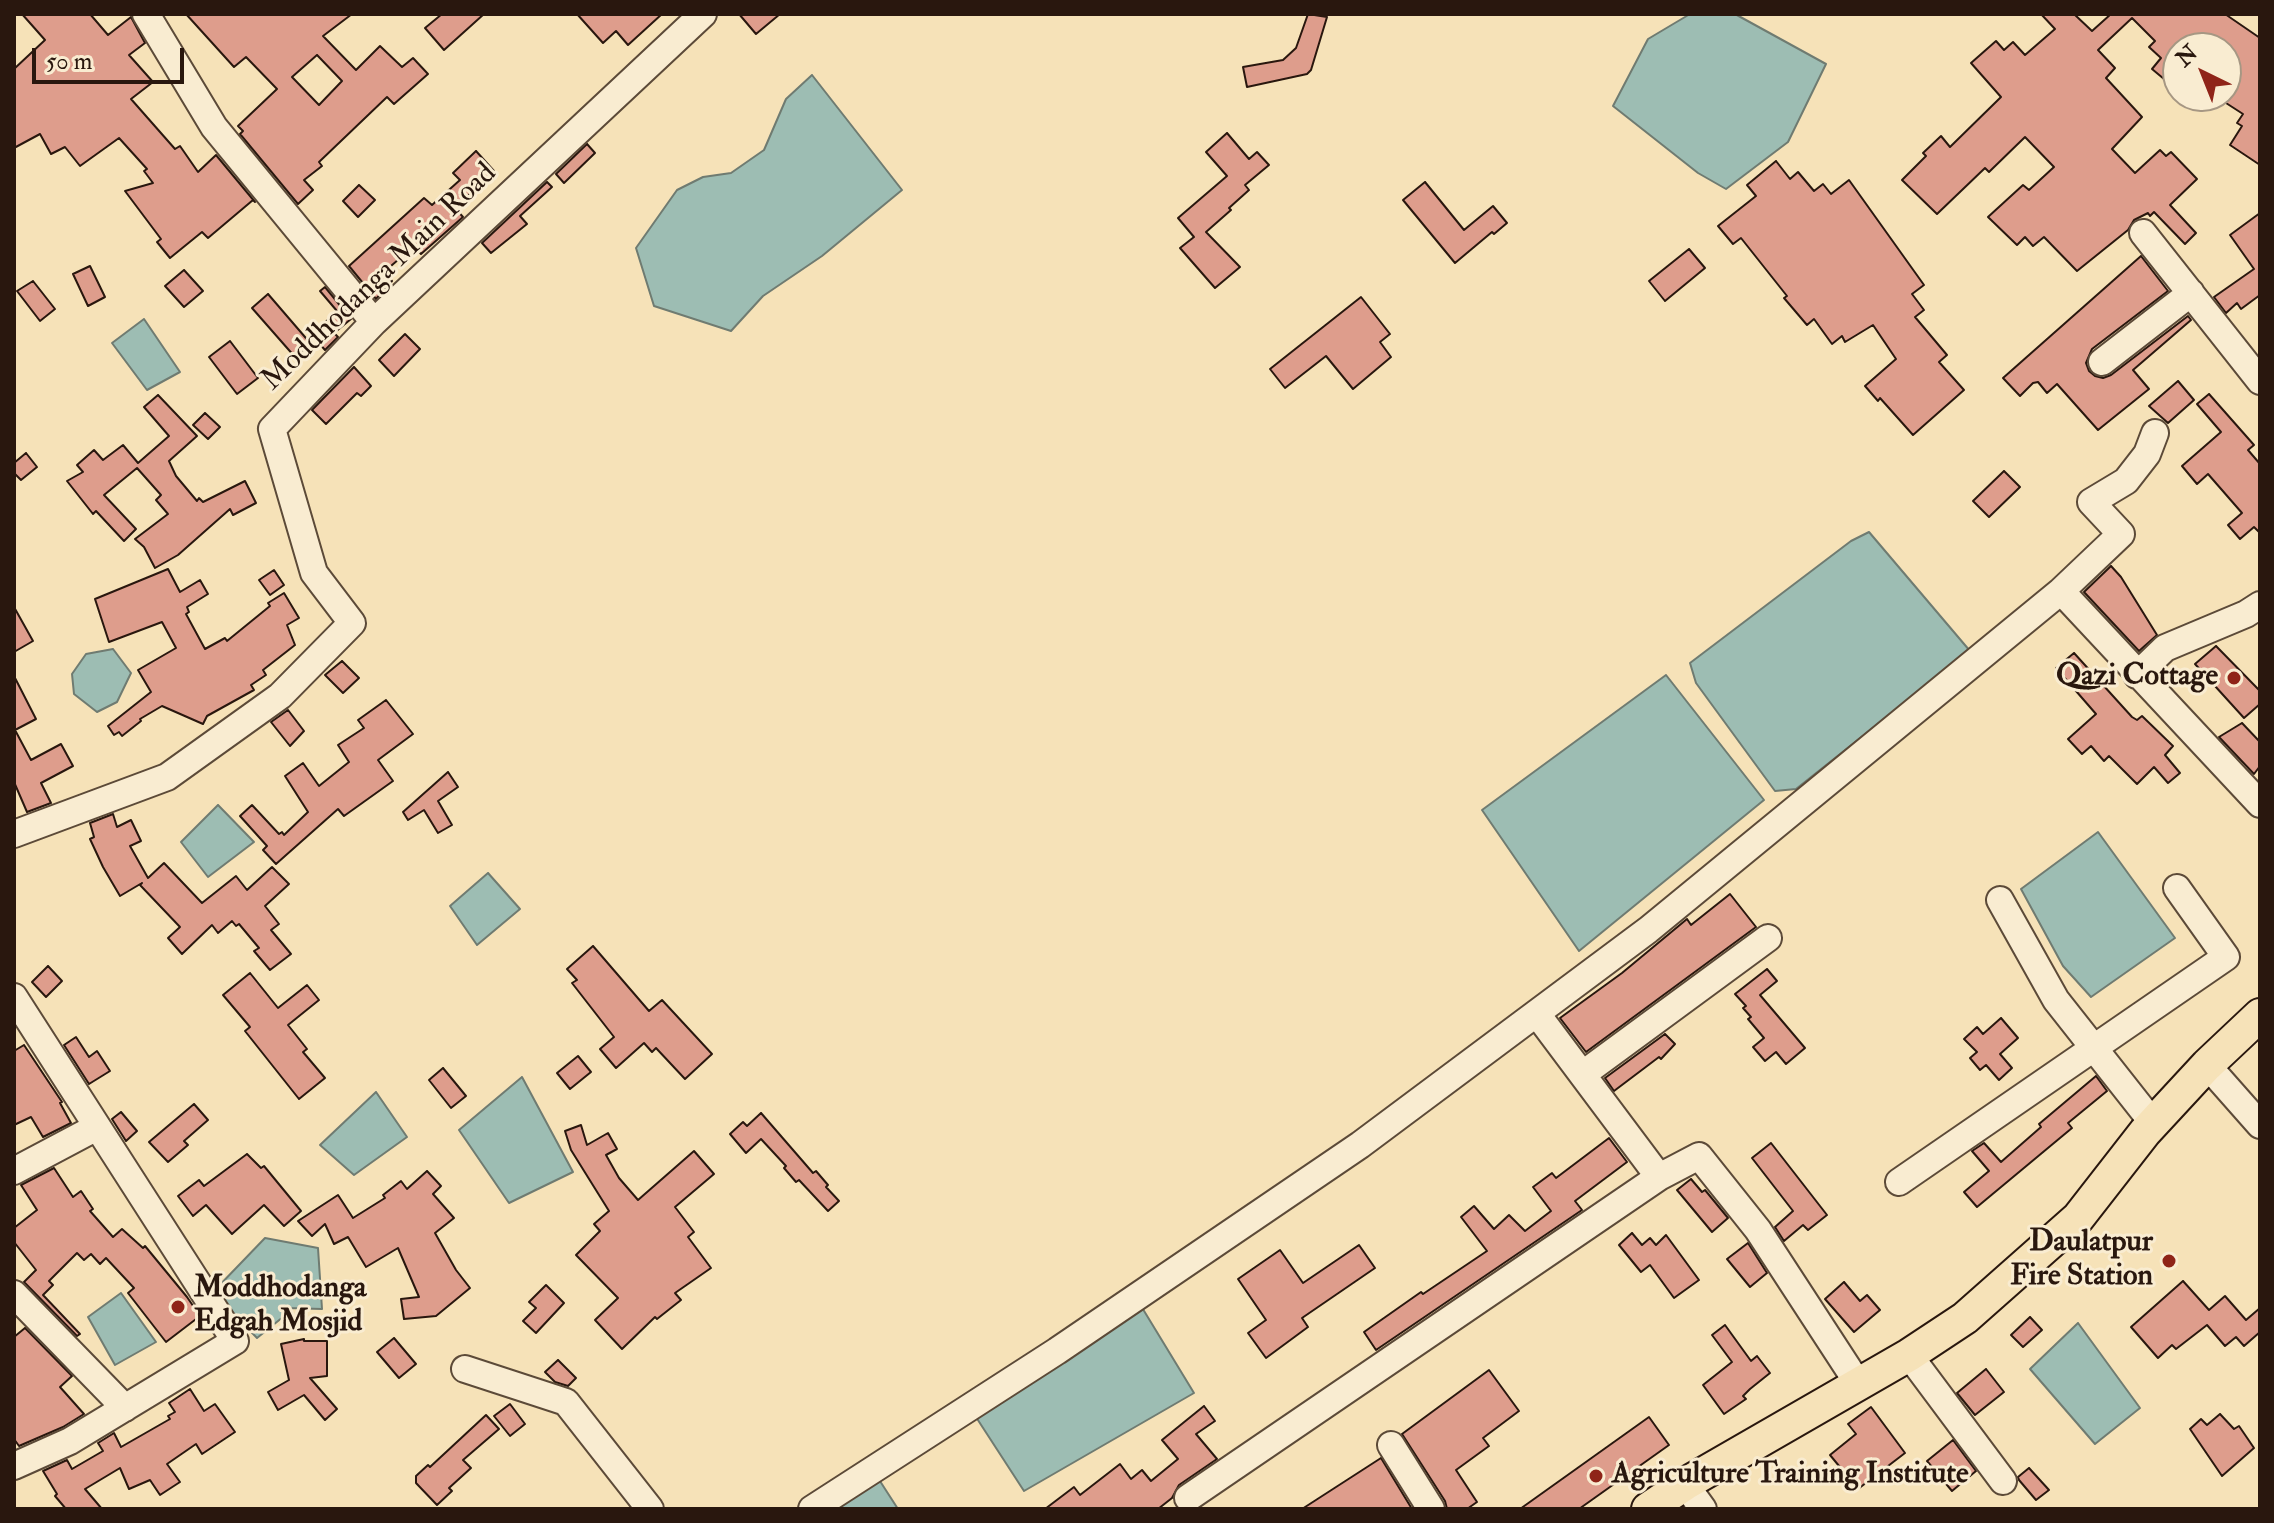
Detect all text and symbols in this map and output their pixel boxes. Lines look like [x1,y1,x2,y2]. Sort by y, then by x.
scale bar [36,32,188,82]
north arrow [2162,32,2242,112]
text: N [2170,39,2204,73]
text: 50 m [46,46,92,77]
street label: Moddhodanga Main Road [255,157,505,399]
place label: Qazi Cottage [2056,660,2218,696]
marker: Qazi Cottage [2225,669,2243,687]
place label: Daulatpur Fire Station [2010,1226,2153,1296]
marker: Daulatpur Fire Station [2160,1252,2178,1270]
place label: Moddhodanga Edgah Mosjid [194,1272,366,1342]
marker: Moddhodanga Edgah Mosjid [169,1298,187,1316]
place label: Agriculture Training Institute [1612,1458,1968,1494]
marker: Agriculture Training Institute [1587,1467,1605,1485]

